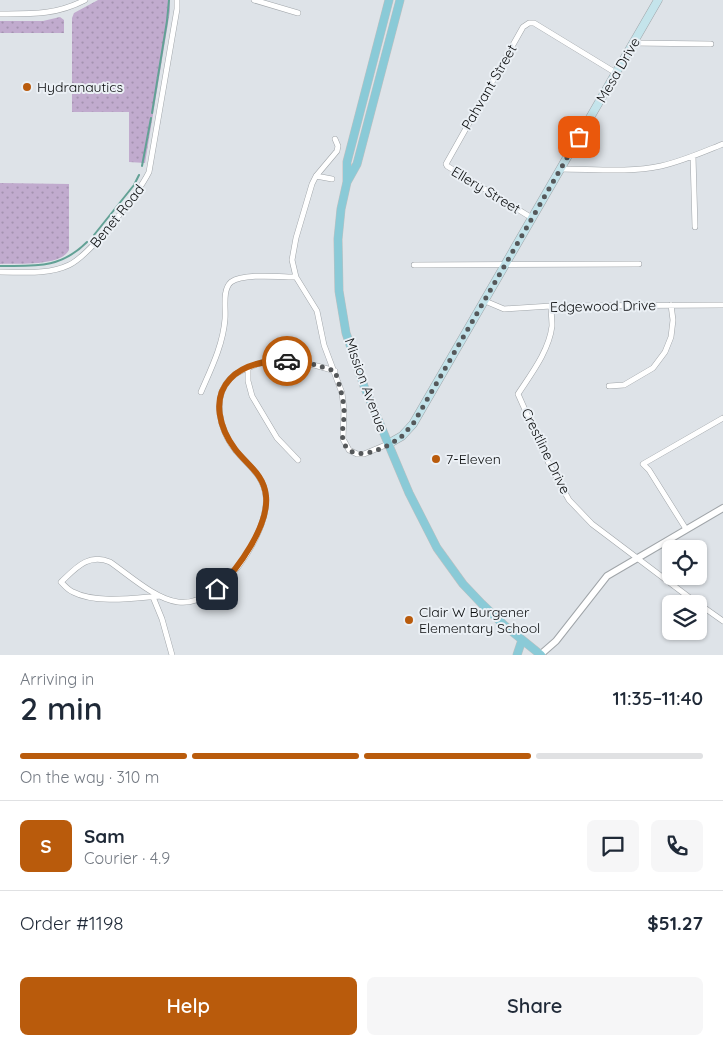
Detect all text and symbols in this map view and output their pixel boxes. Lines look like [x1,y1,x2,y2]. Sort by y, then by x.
street label: Mesa Drive [592,34,644,106]
street label: Pahvant Street [457,41,521,133]
place label: Hydranautics [37,78,123,96]
marker: Hydranautics [21,81,33,93]
pin [558,116,600,158]
icon: bag [565,123,593,151]
street label: Ellery Street [448,162,524,218]
street label: Benet Road [86,181,148,251]
street label: Edgewood Drive [550,296,656,316]
street label: Mission Avenue [341,335,391,435]
courier [262,336,312,386]
icon: car [273,347,301,375]
street label: Crestline Drive [517,405,575,497]
place label: 7-Eleven [446,450,501,468]
marker: 7-Eleven [430,453,442,465]
map controls [662,540,707,640]
button: locate [662,540,707,585]
pin [196,568,238,610]
icon: home [203,575,231,603]
button: layers [662,595,707,640]
place label: Clair W Burgener Elementary School [419,603,540,637]
marker: Clair W Burgener Elementary School [403,614,415,626]
text: Arriving in [20,669,94,689]
text: 11:35–11:40 [612,686,703,710]
text: 2 min [20,688,103,728]
text: On the way · 310 m [20,767,159,787]
button: chat [587,820,639,872]
button: phone [651,820,703,872]
text: Sam [84,824,125,848]
text: S [40,834,52,858]
text: Courier · 4.9 [84,848,170,868]
text: Order #1198 [20,911,124,935]
text: $51.27 [647,911,703,935]
button: Help [20,977,357,1035]
button: Share [367,977,703,1035]

